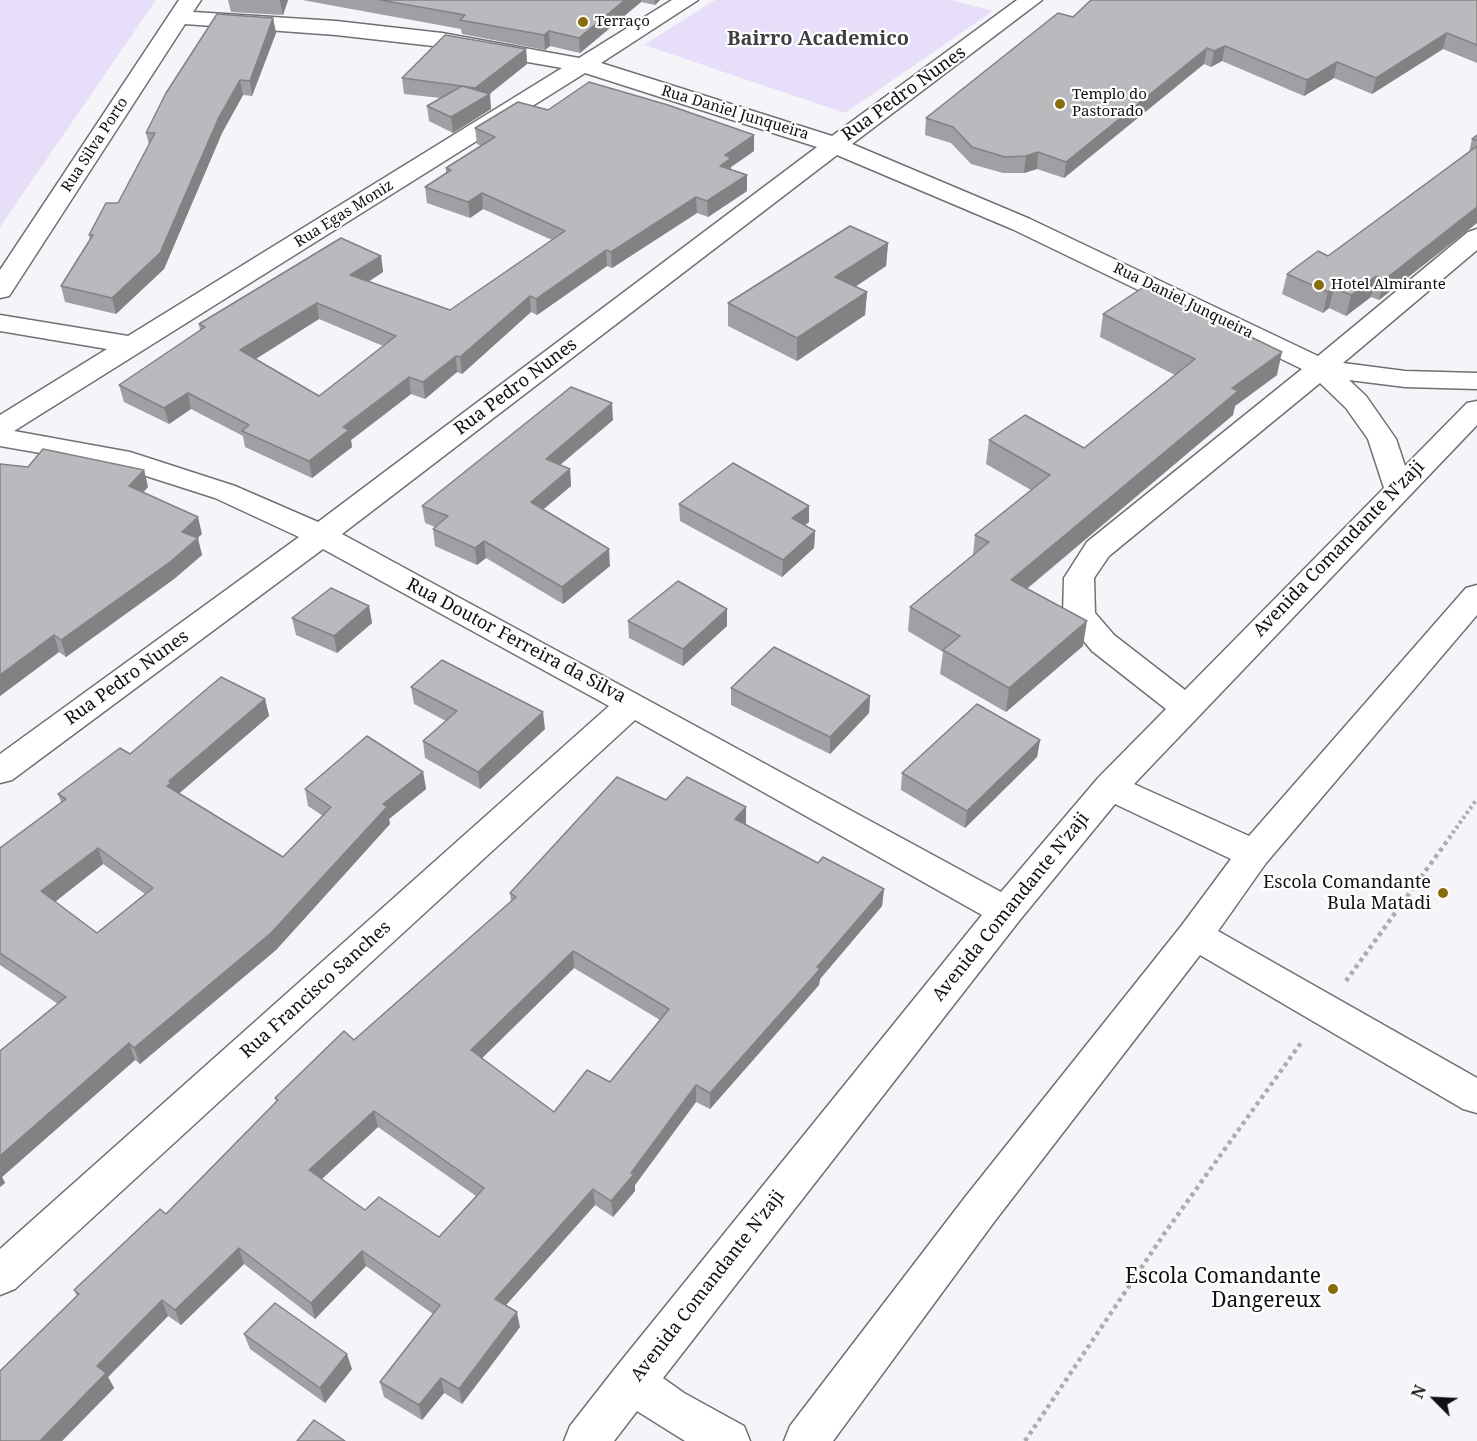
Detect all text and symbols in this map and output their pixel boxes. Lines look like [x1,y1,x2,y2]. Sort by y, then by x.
place label: Terraço [595,13,650,31]
marker: Terraço [576,15,590,29]
district label: Bairro Academico [727,27,909,51]
street label: Rua Pedro Nunes [838,42,970,146]
street label: Rua Daniel Junqueira [659,82,811,144]
place label: Templo do Pastorado [1072,86,1147,121]
street label: Rua Silva Porto [58,94,132,196]
marker: Templo do Pastorado [1053,97,1067,111]
street label: Rua Egas Moniz [291,176,397,252]
street label: Rua Daniel Junqueira [1110,259,1256,343]
place label: Hotel Almirante [1331,276,1446,294]
marker: Hotel Almirante [1312,278,1326,292]
street label: Rua Pedro Nunes [451,334,581,440]
street label: Avenida Comandante N'zaji [1249,456,1429,642]
street label: Rua Doutor Ferreira da Silva [403,574,629,708]
street label: Rua Pedro Nunes [61,626,193,730]
street label: Avenida Comandante N'zaji [928,808,1094,1006]
place label: Escola Comandante Bula Matadi [1263,872,1431,914]
marker: Escola Comandante Bula Matadi [1436,886,1450,900]
street label: Rua Francisco Sanches [236,917,396,1063]
street label: Avenida Comandante N'zaji [627,1186,789,1386]
place label: Escola Comandante Dangereux [1125,1264,1321,1314]
marker: Escola Comandante Dangereux [1326,1282,1340,1296]
north arrow [1405,1369,1465,1429]
text: N [1406,1381,1431,1402]

